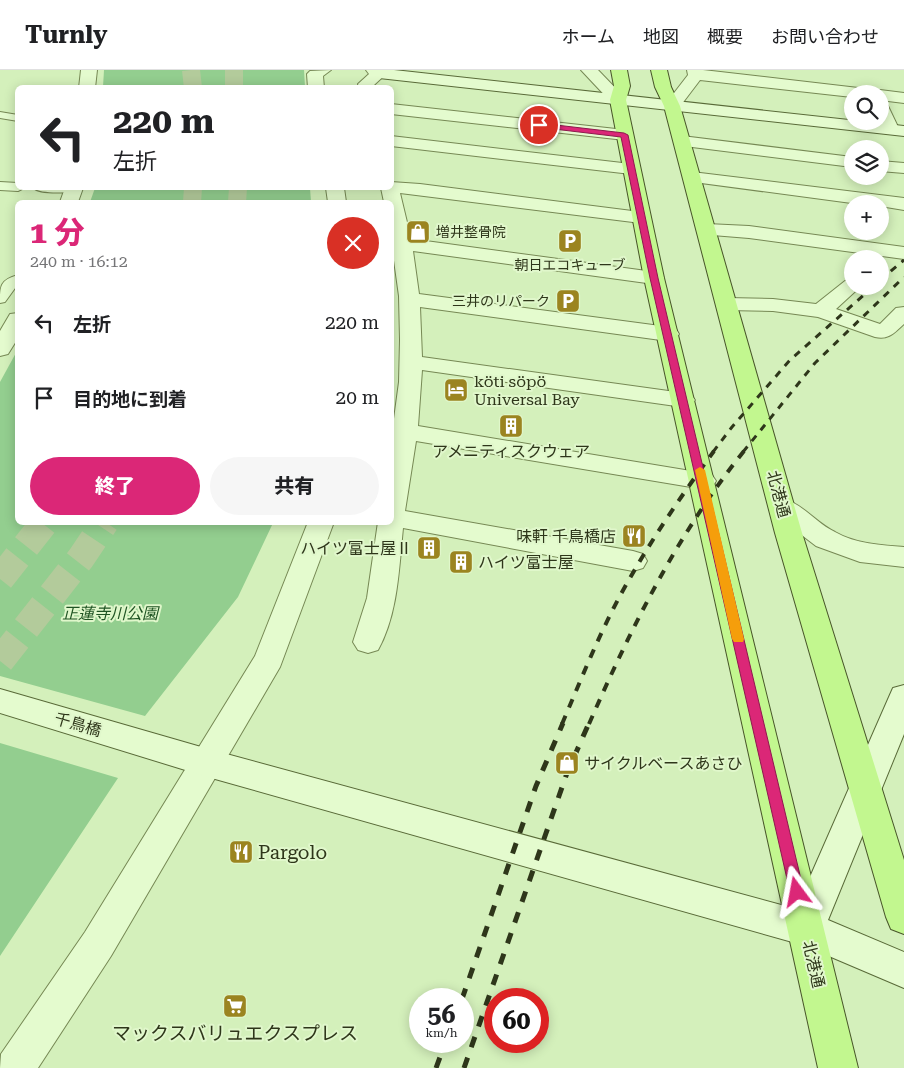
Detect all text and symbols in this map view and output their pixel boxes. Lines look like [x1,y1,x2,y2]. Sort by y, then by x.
text: Turnly [25,21,108,49]
text: ホーム [562,26,615,47]
text: 地図 [643,26,679,47]
text: 概要 [707,26,743,47]
text: お問い合わせ [771,26,879,47]
map controls [844,85,889,295]
button: search [844,85,889,130]
text: 220 m [113,101,214,142]
pin [518,104,560,146]
icon: left [30,105,95,170]
icon: arrive [525,111,553,139]
button: layers [844,140,889,185]
text: 左折 [113,149,157,174]
button: + [844,195,889,240]
text: 1 分 [30,215,84,250]
button: close [327,217,379,269]
shop icon: 増井整骨院 [405,219,431,245]
place label: 増井整骨院 [436,224,506,240]
parking icon: 朝日エコキューブ [557,228,583,254]
button: − [844,250,889,295]
text: 240 m · 16:12 [30,252,128,271]
place label: 朝日エコキューブ [514,257,626,273]
parking icon: 三井のリパーク [555,288,581,314]
place label: 三井のリパーク [452,293,550,309]
icon: left [30,309,58,337]
text: 220 m [325,311,379,334]
text: 左折 [73,313,111,336]
place label: köti söpö Universal Bay [474,372,580,409]
hotel icon: köti söpö Universal Bay [443,377,469,403]
icon: arrive [30,384,58,412]
text: 20 m [336,386,379,409]
text: 目的地に到着 [73,388,187,411]
building icon: アメニティスクウェア [498,413,524,439]
place label: アメニティスクウェア [432,442,590,461]
button: 終了 [30,457,200,515]
button: 共有 [210,457,379,515]
street label: 北港通 [763,468,794,520]
restaurant icon: 味軒 千鳥橋店 [621,523,647,549]
place label: 味軒 千鳥橋店 [516,527,616,546]
building icon: ハイツ富士屋Ⅱ [416,535,442,561]
place label: ハイツ富士屋Ⅱ [300,539,412,558]
building icon: ハイツ富士屋 [448,549,474,575]
place label: ハイツ富士屋 [478,553,574,572]
park label: 正蓮寺川公園 [62,604,160,623]
street label: 千鳥橋 [52,709,104,740]
shop icon: サイクルベースあさひ [554,750,580,776]
place label: サイクルベースあさひ [584,754,742,773]
restaurant icon: Pargolo [228,839,254,865]
place label: Pargolo [258,841,327,864]
position arrow [770,865,822,917]
street label: 北港通 [799,939,828,990]
speed limit sign: 60 [484,988,549,1053]
supermarket icon: マックスバリュエクスプレス [222,993,248,1019]
text: 56 [427,1000,456,1029]
place label: マックスバリュエクスプレス [112,1022,358,1045]
text: km/h [425,1026,458,1040]

